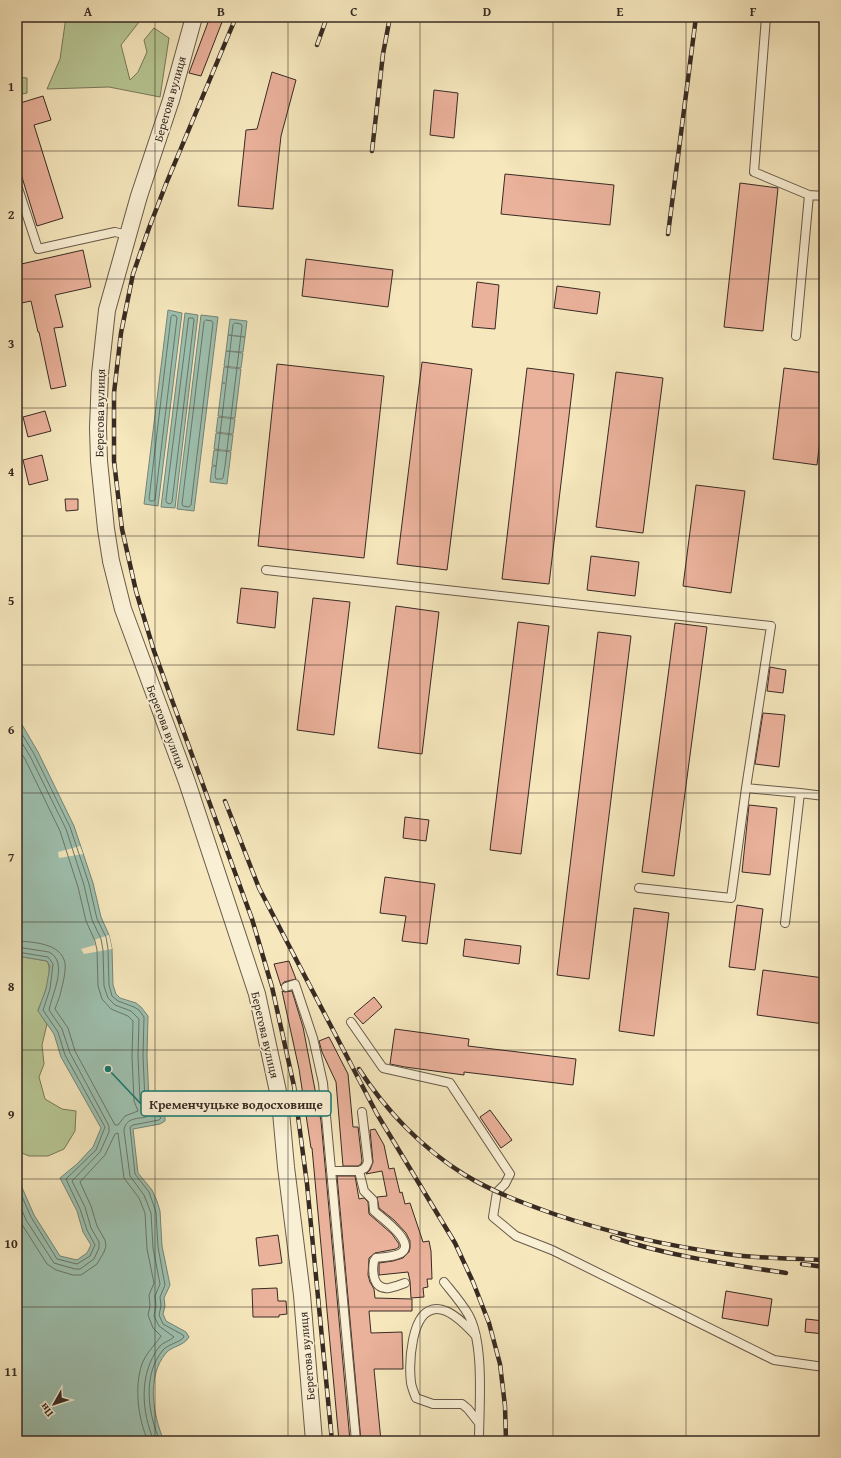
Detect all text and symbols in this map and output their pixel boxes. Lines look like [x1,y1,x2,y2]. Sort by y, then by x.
text: A [84,2,93,21]
text: B [217,2,225,21]
text: C [350,2,358,21]
text: D [483,2,491,21]
text: E [617,2,624,21]
text: F [750,2,757,21]
street label: Берегова вулиця [149,54,190,144]
text: 1 [8,77,14,96]
text: 2 [8,205,15,224]
text: 3 [8,334,14,353]
street label: Берегова вулиця [90,369,109,457]
text: 4 [8,462,15,481]
text: 5 [8,591,15,610]
street label: Берегова вулиця [143,682,190,771]
text: 6 [8,720,15,739]
text: 7 [8,848,15,867]
text: 8 [8,977,15,996]
street label: Берегова вулиця [247,990,284,1080]
callout: Кременчуцьке водосховище [141,1091,331,1116]
text: Кременчуцьке водосховище [149,1095,323,1114]
text: 9 [8,1105,15,1124]
text: 10 [4,1234,18,1253]
street label: Берегова вулиця [294,1311,319,1401]
text: 11 [4,1362,18,1381]
north arrow [34,1384,74,1424]
text: Пн [35,1400,57,1421]

